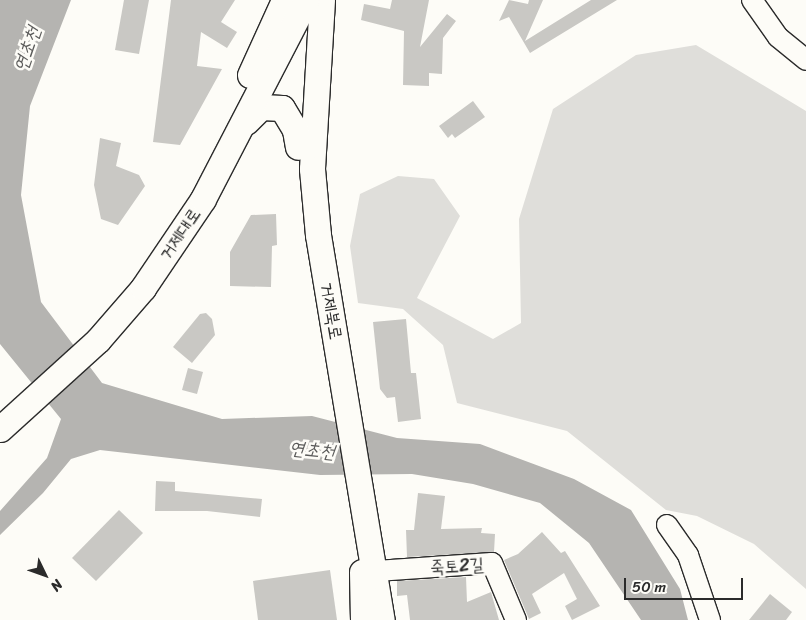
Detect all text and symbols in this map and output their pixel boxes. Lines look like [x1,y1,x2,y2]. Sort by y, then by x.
water label: 연초천 [9,24,45,74]
street label: 거제대로 [155,204,205,264]
street label: 거제북로 [315,281,347,341]
water label: 연초천 [288,436,336,464]
north arrow [20,550,70,600]
street label: 죽토2길 [430,554,484,578]
scale bar [626,568,745,600]
text: N [44,573,69,597]
text: 50 m [632,574,666,600]

